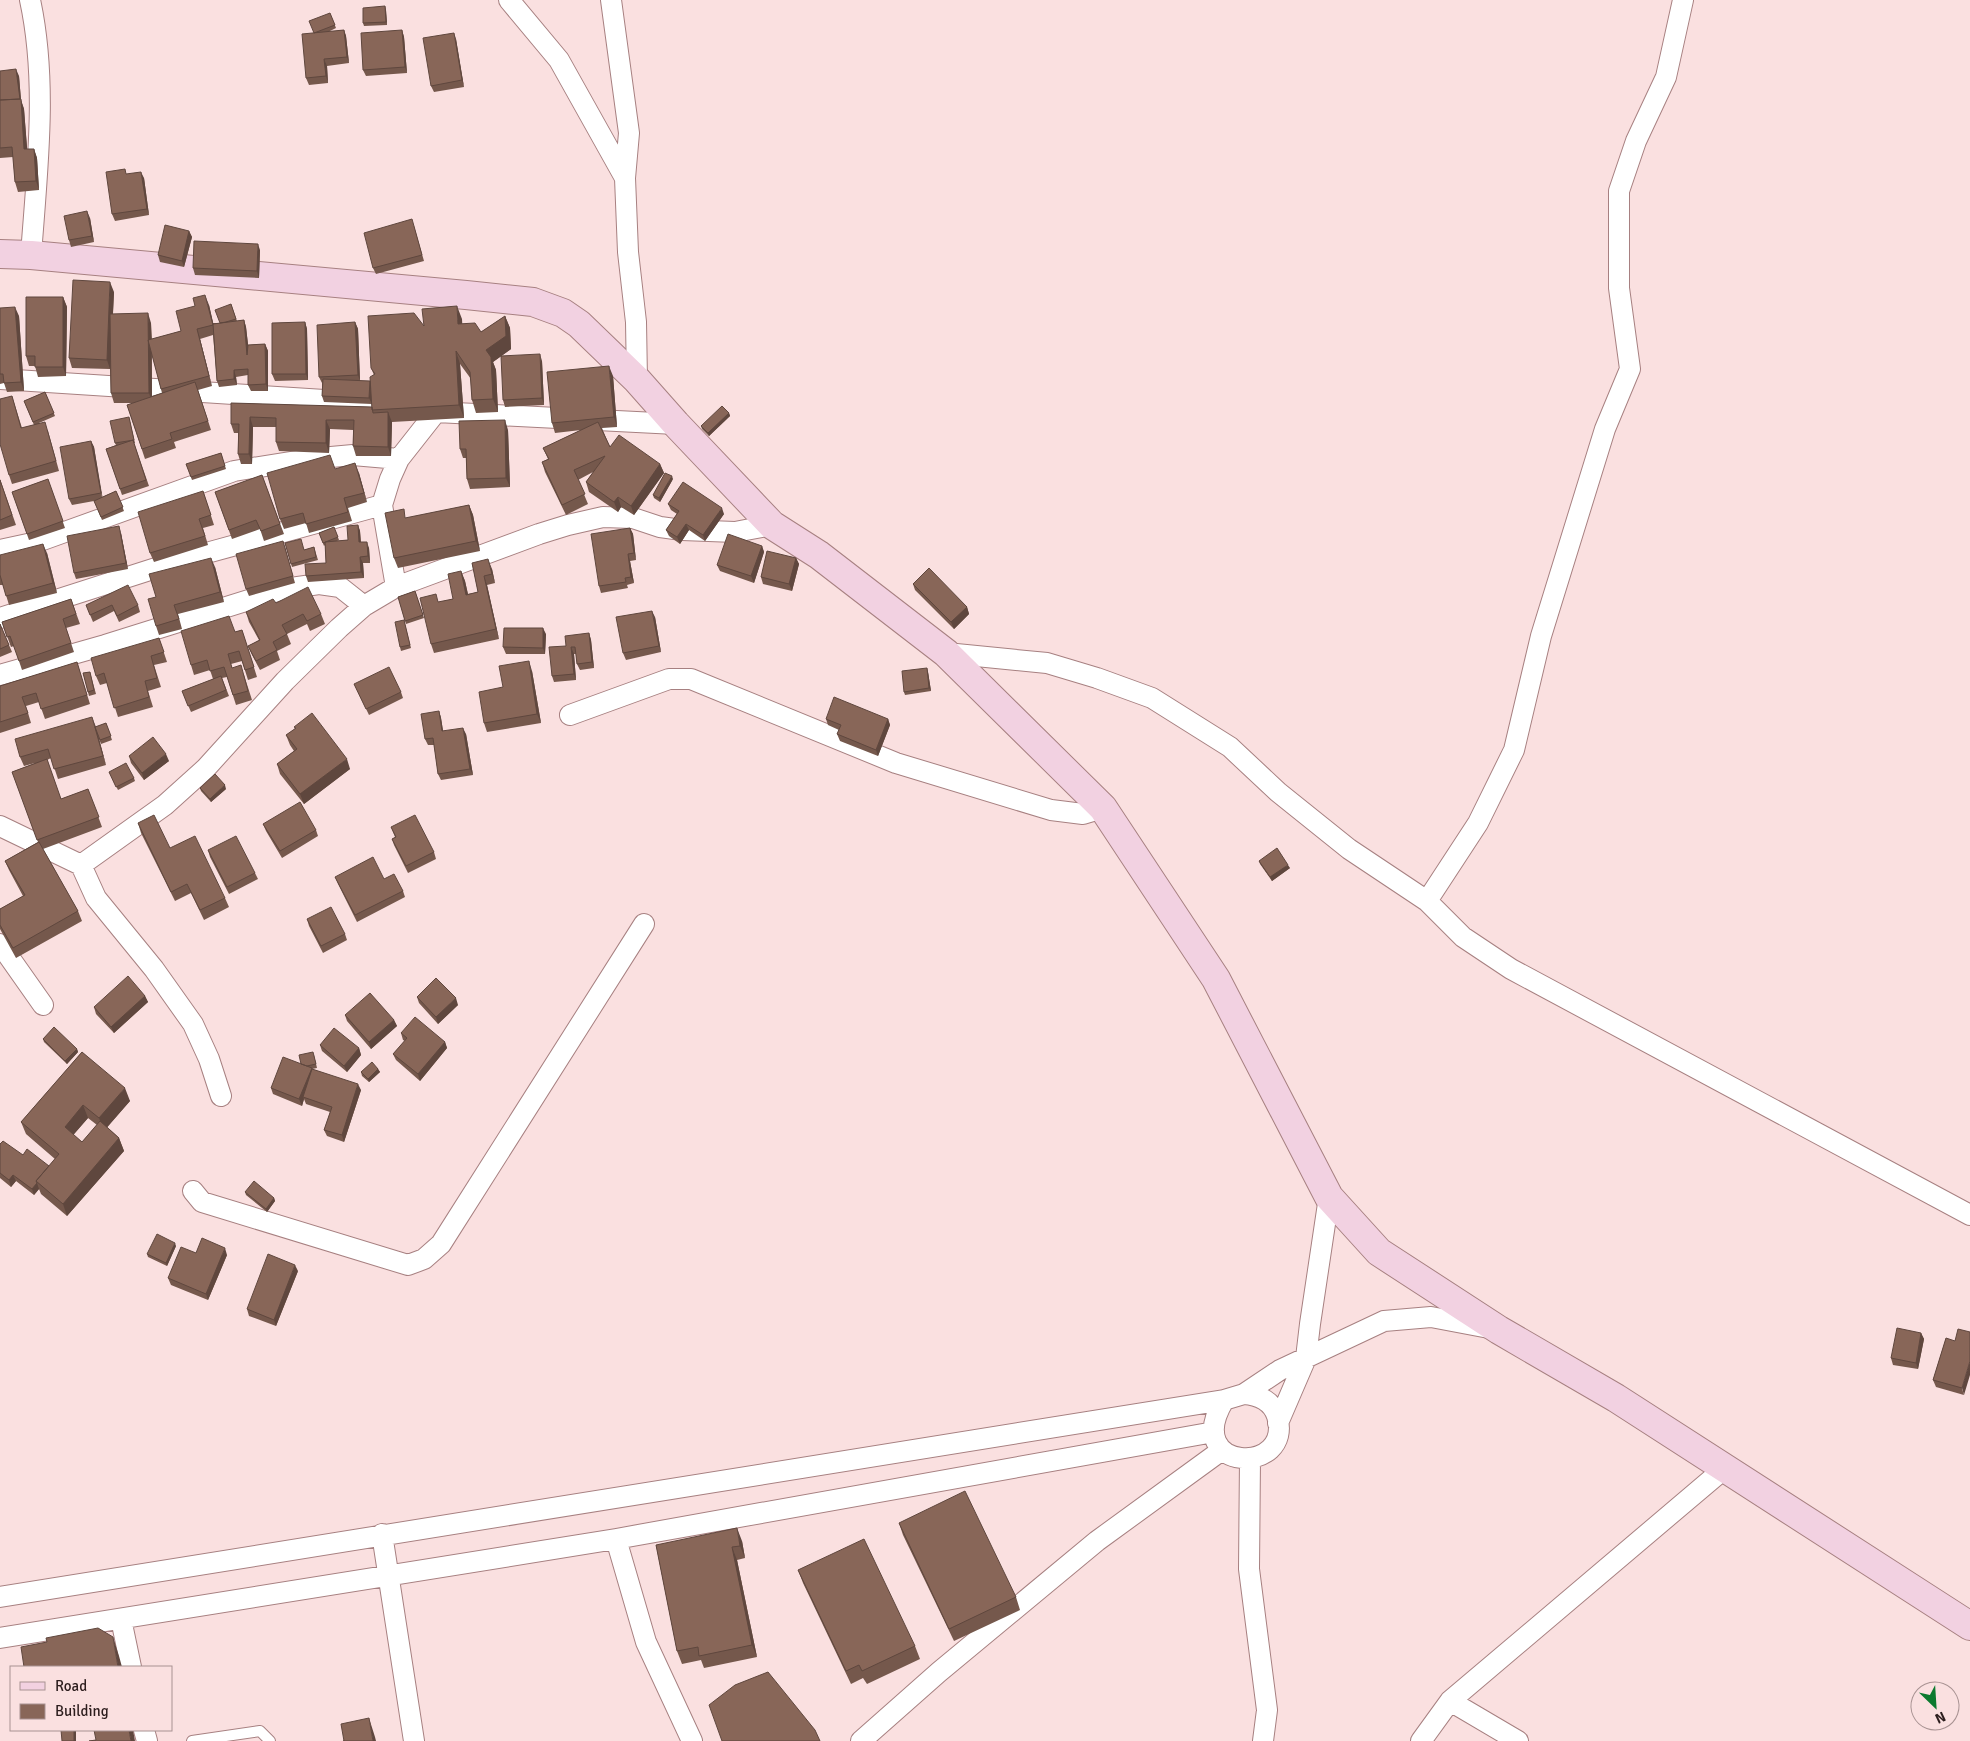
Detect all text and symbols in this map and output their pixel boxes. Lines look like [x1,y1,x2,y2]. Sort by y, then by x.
legend [10,1666,172,1731]
text: Road [55,1677,87,1695]
north arrow [1910,1681,1960,1731]
text: Building [55,1702,109,1720]
text: N [1932,1708,1948,1727]

